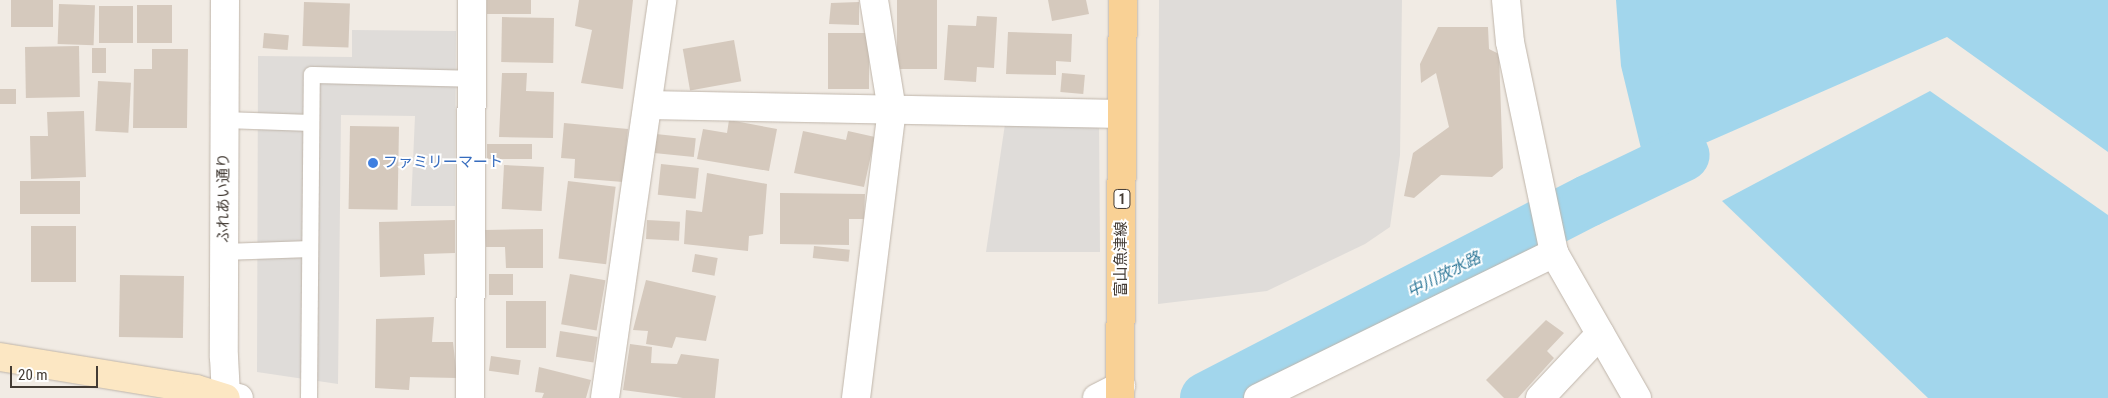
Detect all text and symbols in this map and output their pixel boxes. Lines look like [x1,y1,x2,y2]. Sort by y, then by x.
street label: ふれあい通り [215,153,233,243]
place label: ファミリーマート [383,154,503,172]
marker: ファミリーマート [367,157,379,169]
road number: 1 [1113,188,1131,210]
street label: 富山魚津線 [1113,222,1131,296]
water label: 中川放水路 [1404,248,1484,302]
scale bar [12,356,100,388]
text: 20 m [18,366,48,384]

